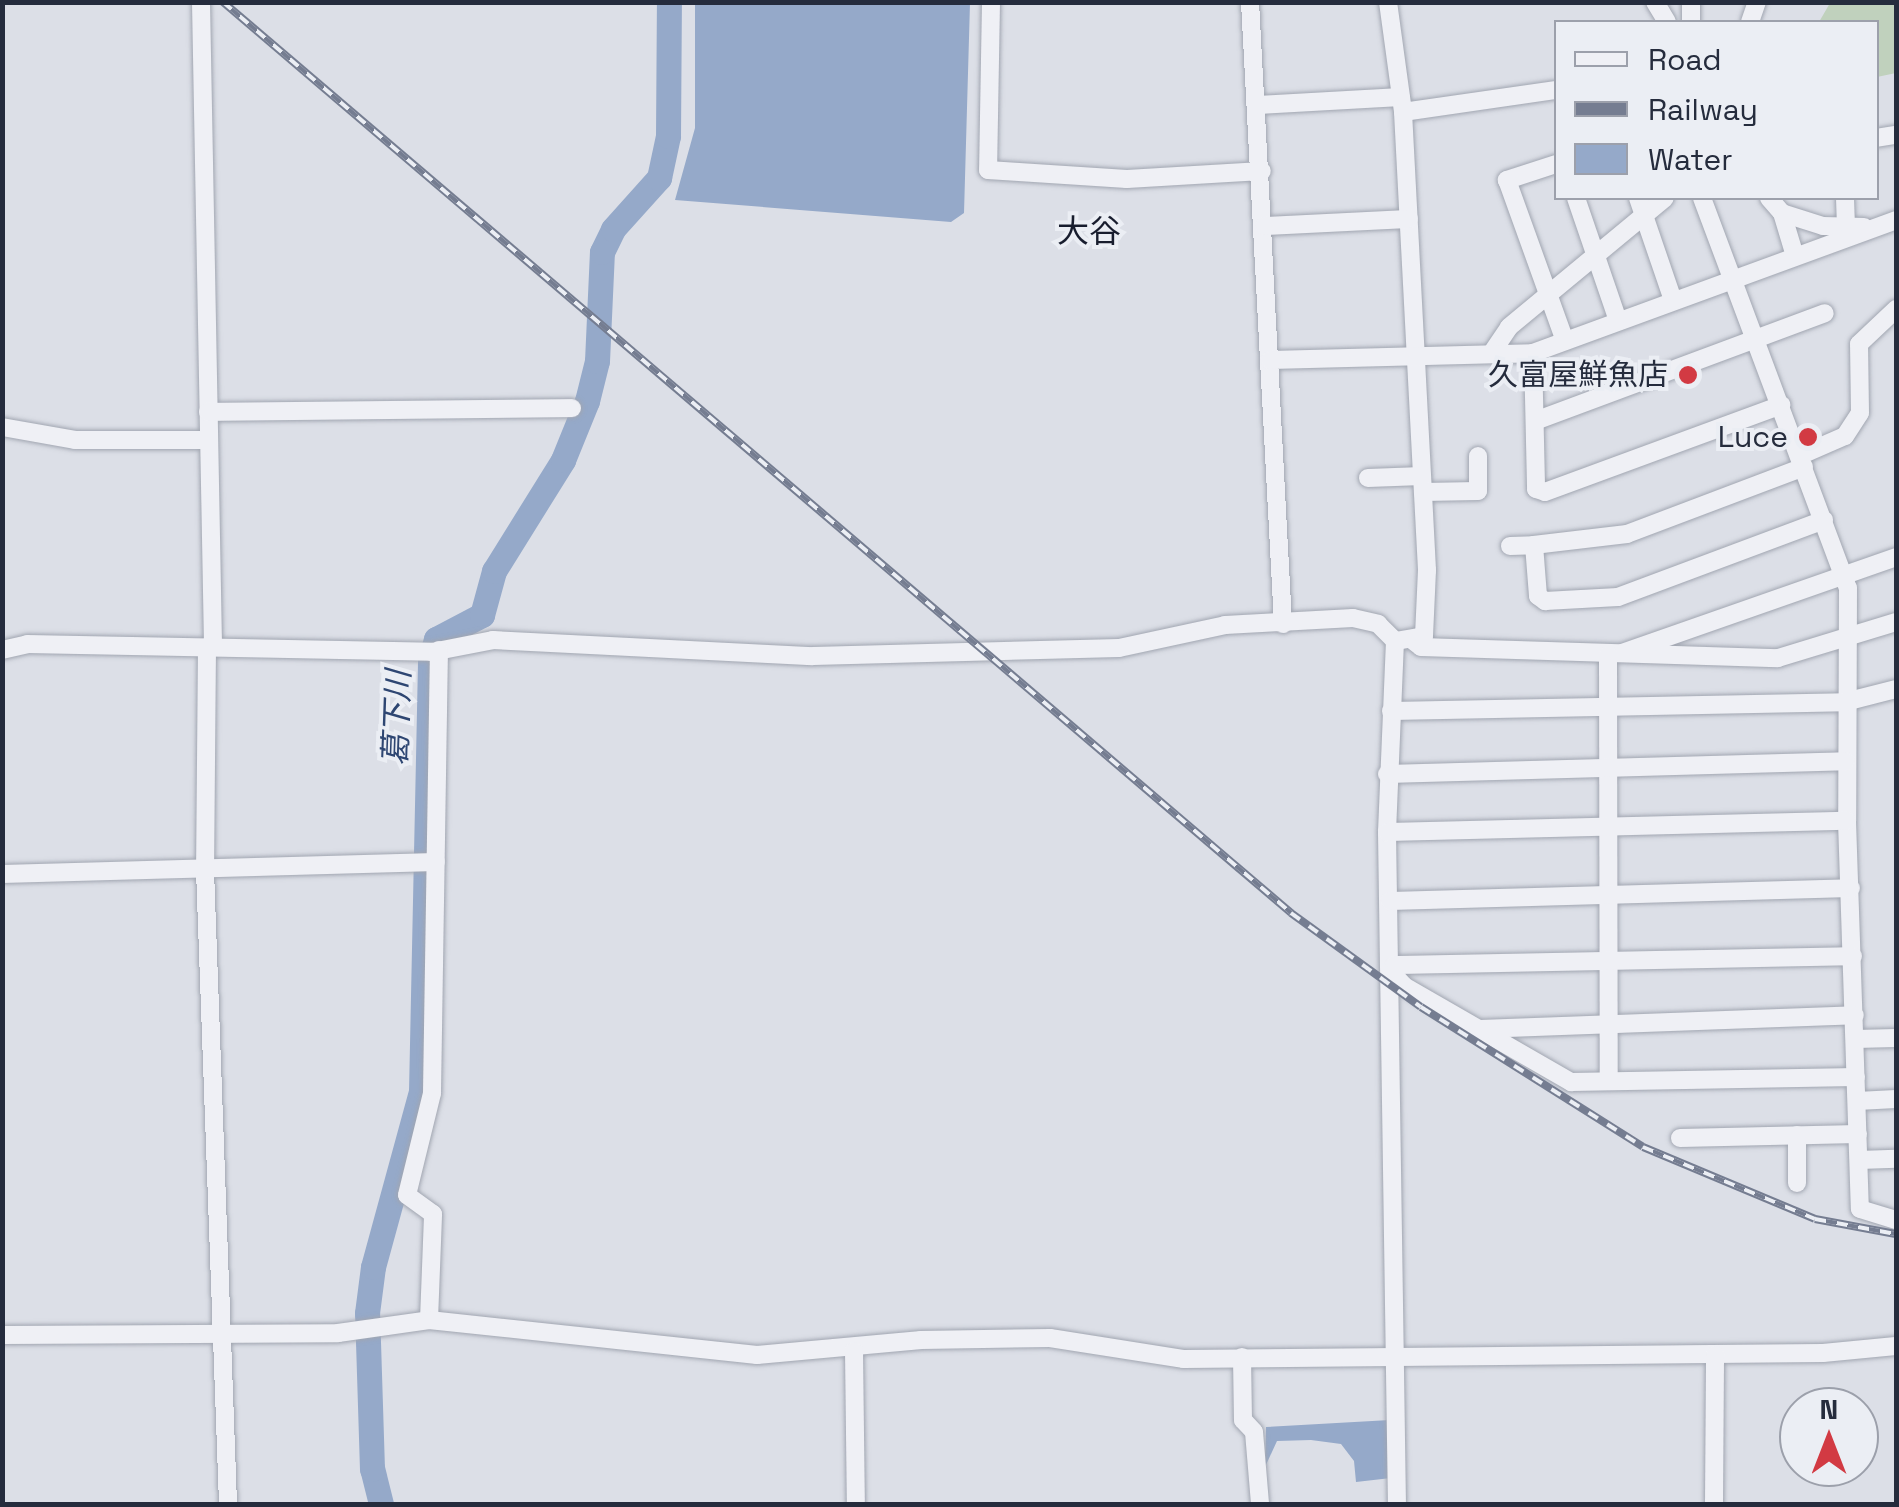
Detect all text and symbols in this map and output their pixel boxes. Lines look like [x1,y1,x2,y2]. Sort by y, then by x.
legend [1554,20,1879,200]
text: Road [1648,40,1722,79]
text: Railway [1648,90,1758,129]
text: Water [1648,140,1733,179]
district label: 大谷 [1057,212,1121,250]
place label: 久富屋鮮魚店 [1488,357,1668,393]
marker: 久富屋鮮魚店 [1677,364,1699,386]
place label: Luce [1718,419,1788,455]
marker: Luce [1797,426,1819,448]
water label: 葛下川 [376,669,418,767]
north arrow [1779,1387,1879,1487]
text: N [1820,1391,1838,1427]

